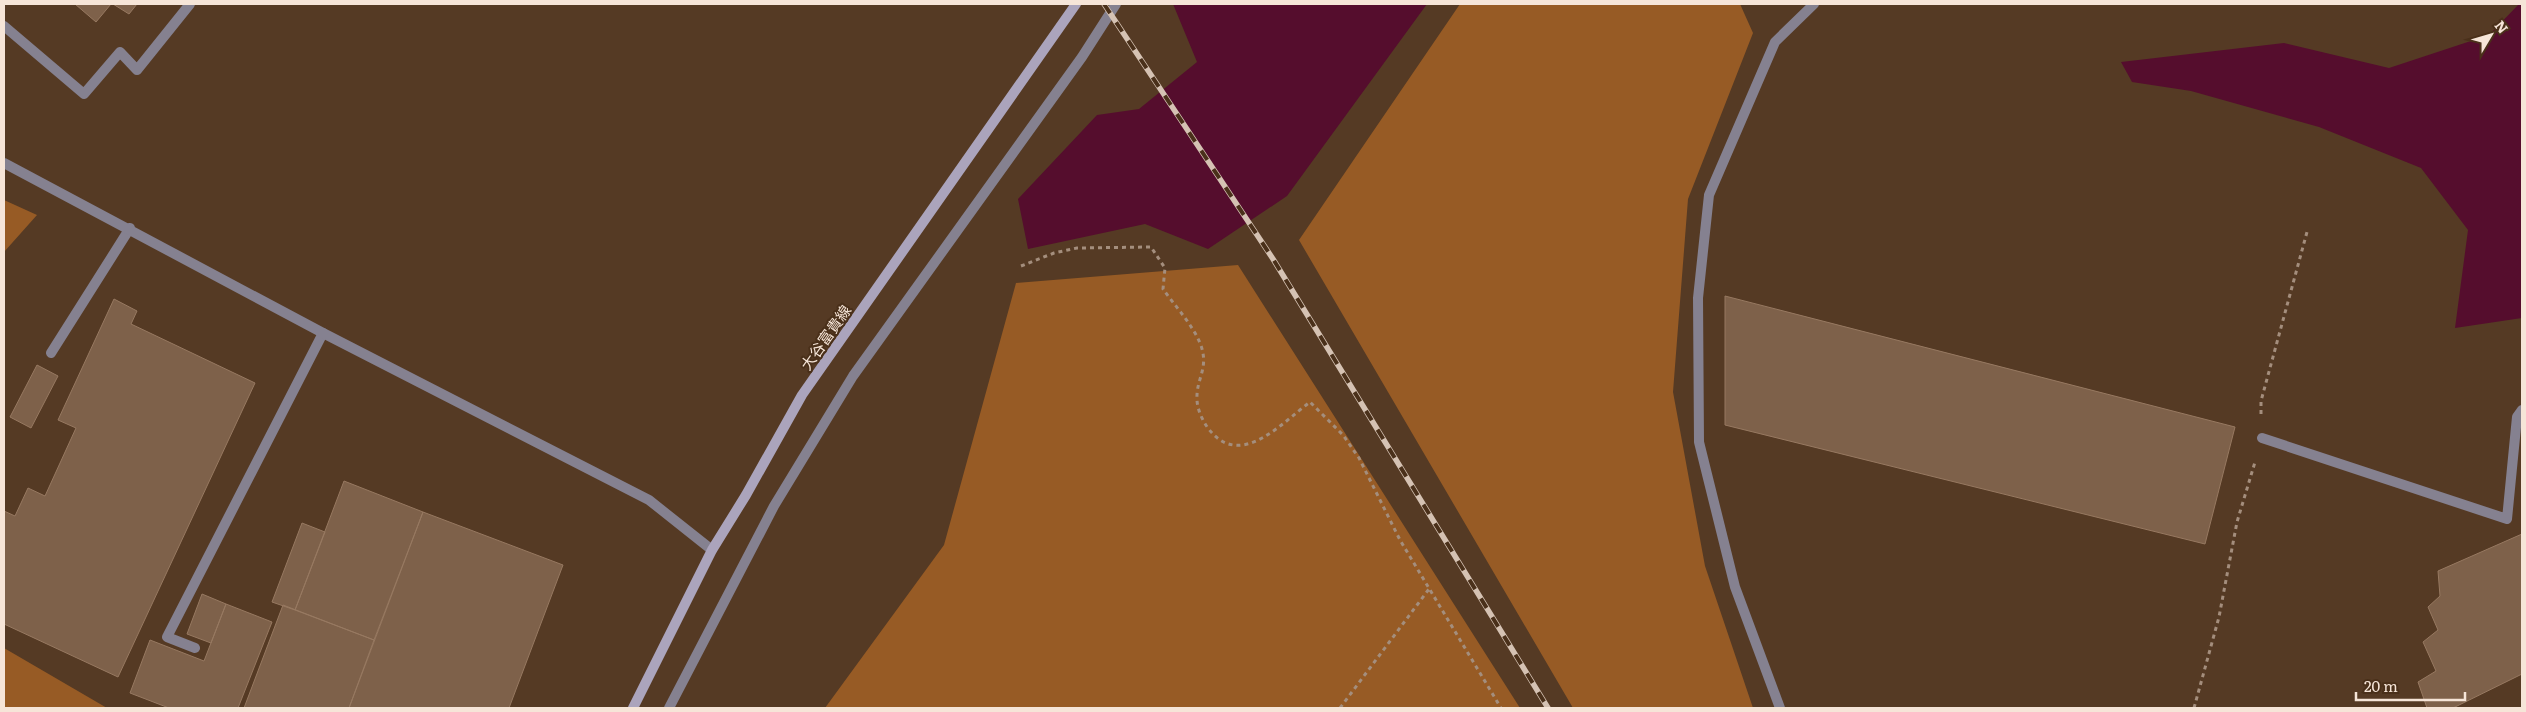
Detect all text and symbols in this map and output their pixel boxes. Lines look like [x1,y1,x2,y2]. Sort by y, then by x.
north arrow [2466,10,2516,60]
text: N [2491,16,2514,37]
street label: 大谷富貴線 [794,300,856,374]
scale bar [2356,670,2465,702]
text: 20 m [2364,674,2398,697]

